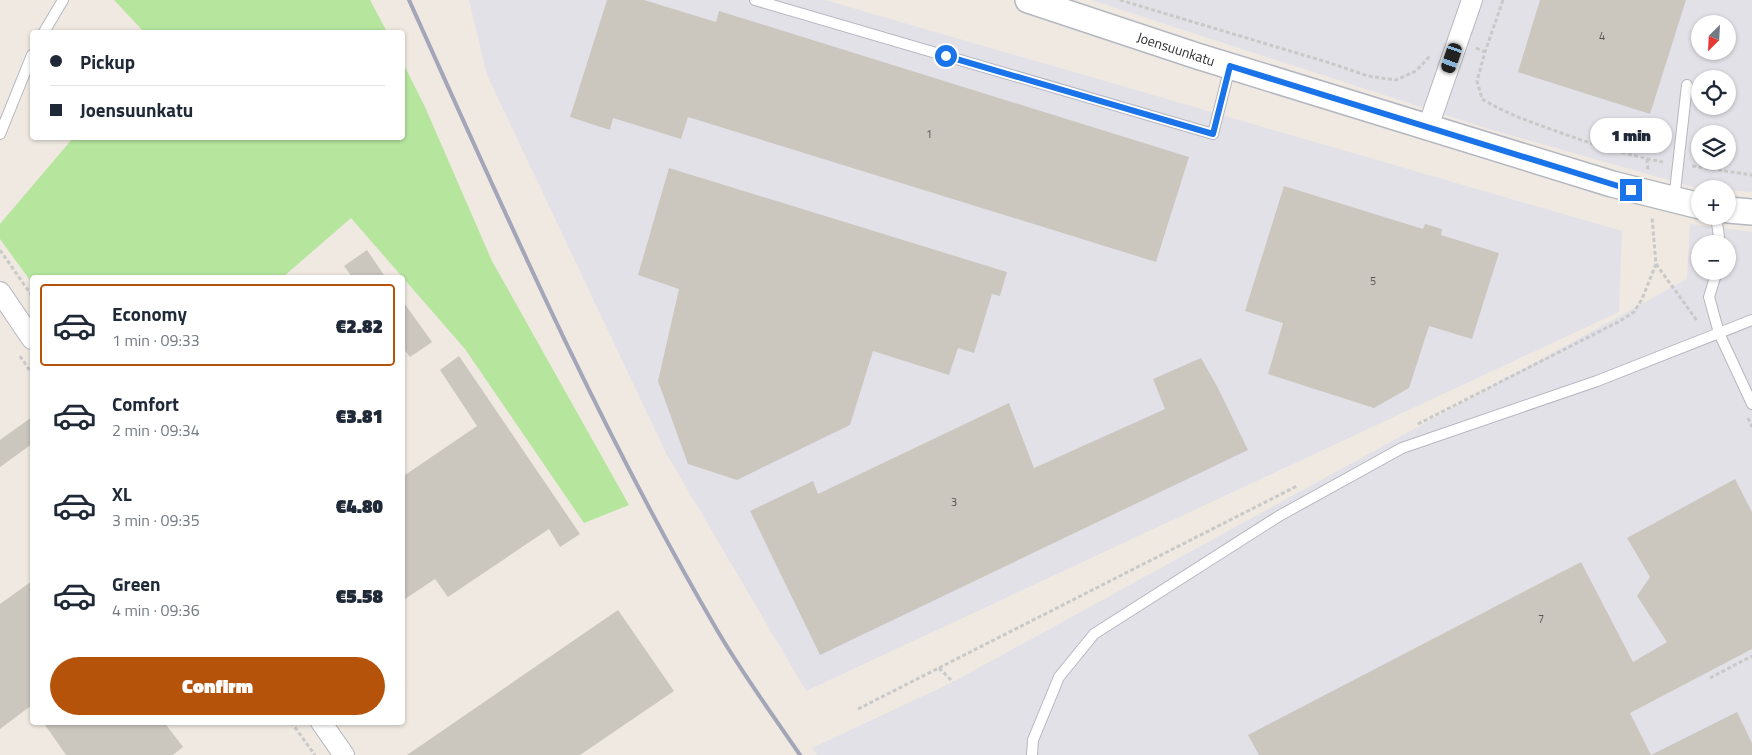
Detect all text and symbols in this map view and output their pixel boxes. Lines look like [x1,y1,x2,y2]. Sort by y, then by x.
north arrow [1691,15,1736,60]
map controls [1691,15,1736,280]
street label: Joensuunkatu [1134,26,1218,71]
house number: 4 [1599,28,1605,44]
car [1440,41,1463,75]
route start [935,45,957,67]
text: Pickup [80,47,135,76]
button: locate [1691,70,1736,115]
text: Joensuunkatu [80,95,193,124]
callout: 1 min [1590,118,1672,152]
text: 1 min [1611,123,1651,147]
button: layers [1691,125,1736,170]
house number: 1 [926,126,932,142]
route end [1620,179,1642,201]
button: + [1691,180,1736,225]
button: − [1691,235,1736,280]
house number: 5 [1370,273,1376,289]
text: Economy [112,299,187,328]
icon: car [52,303,97,348]
text: €2.82 [336,311,383,340]
text: 1 min · 09:33 [112,328,200,352]
text: Comfort [112,389,179,418]
icon: car [52,393,97,438]
text: €3.81 [336,401,383,430]
text: 2 min · 09:34 [112,418,200,442]
text: XL [112,479,132,508]
icon: car [52,483,97,528]
text: €4.80 [336,491,383,520]
house number: 3 [951,494,957,510]
text: 3 min · 09:35 [112,508,200,532]
text: Green [112,569,161,598]
icon: car [52,573,97,618]
text: €5.58 [336,581,383,610]
text: 4 min · 09:36 [112,598,200,622]
house number: 7 [1538,611,1544,627]
button: Confirm [50,657,385,715]

